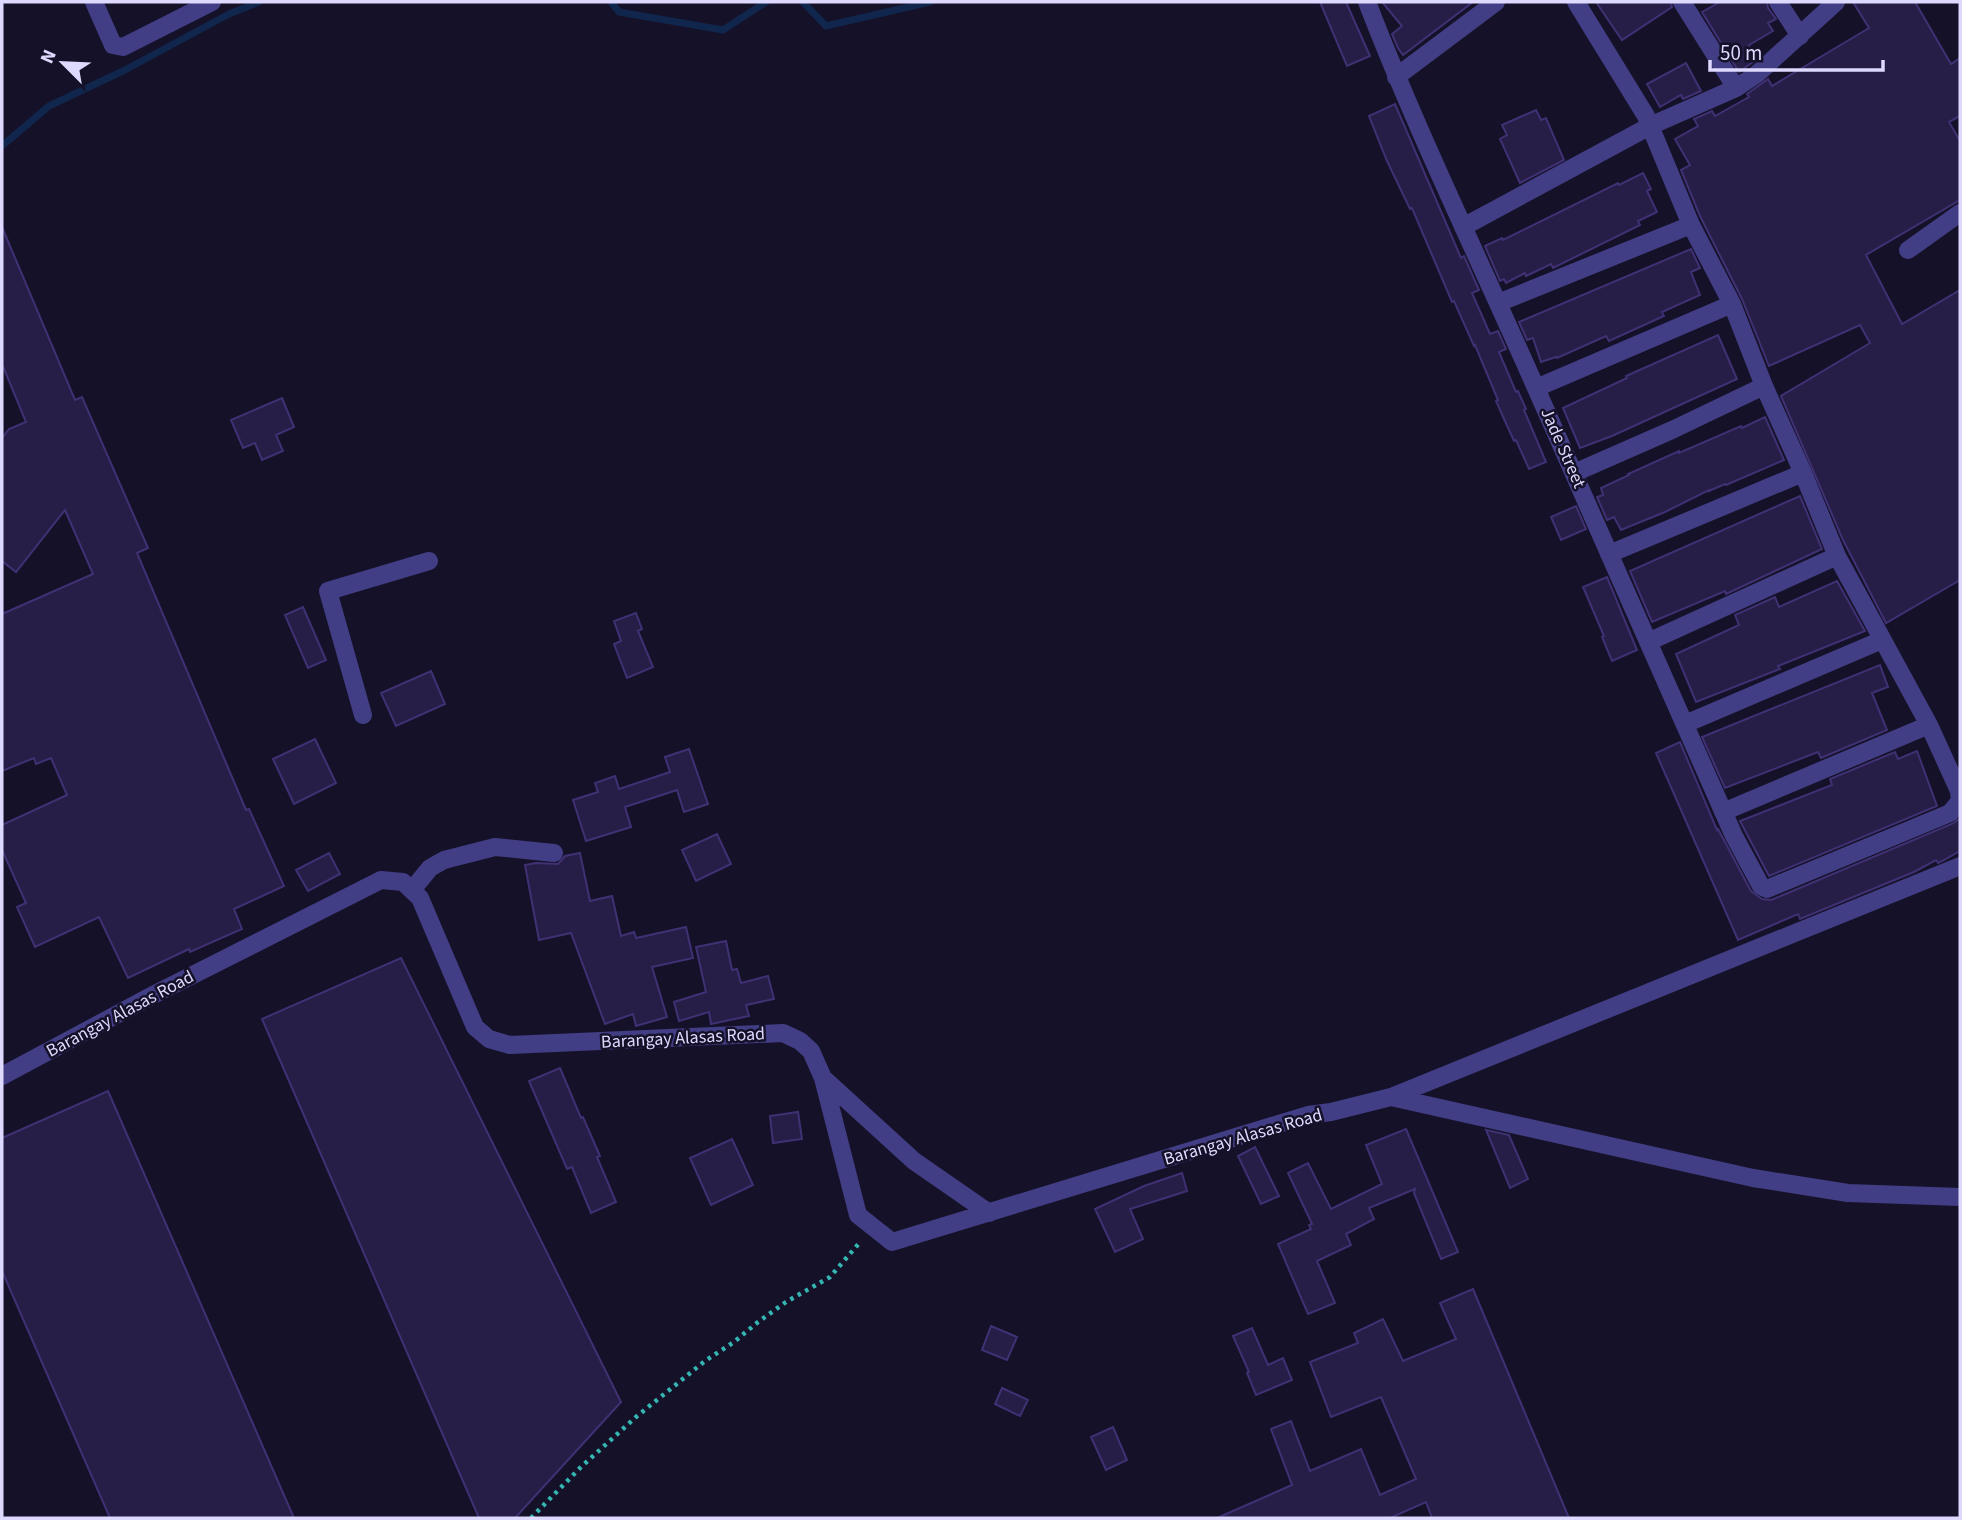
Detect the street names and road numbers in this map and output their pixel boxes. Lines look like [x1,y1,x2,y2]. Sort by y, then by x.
street label: Jade Street [1534,404,1592,492]
street label: Barangay Alasas Road [42,964,198,1064]
street label: Barangay Alasas Road [600,1021,766,1055]
street label: Barangay Alasas Road [1161,1102,1325,1172]

